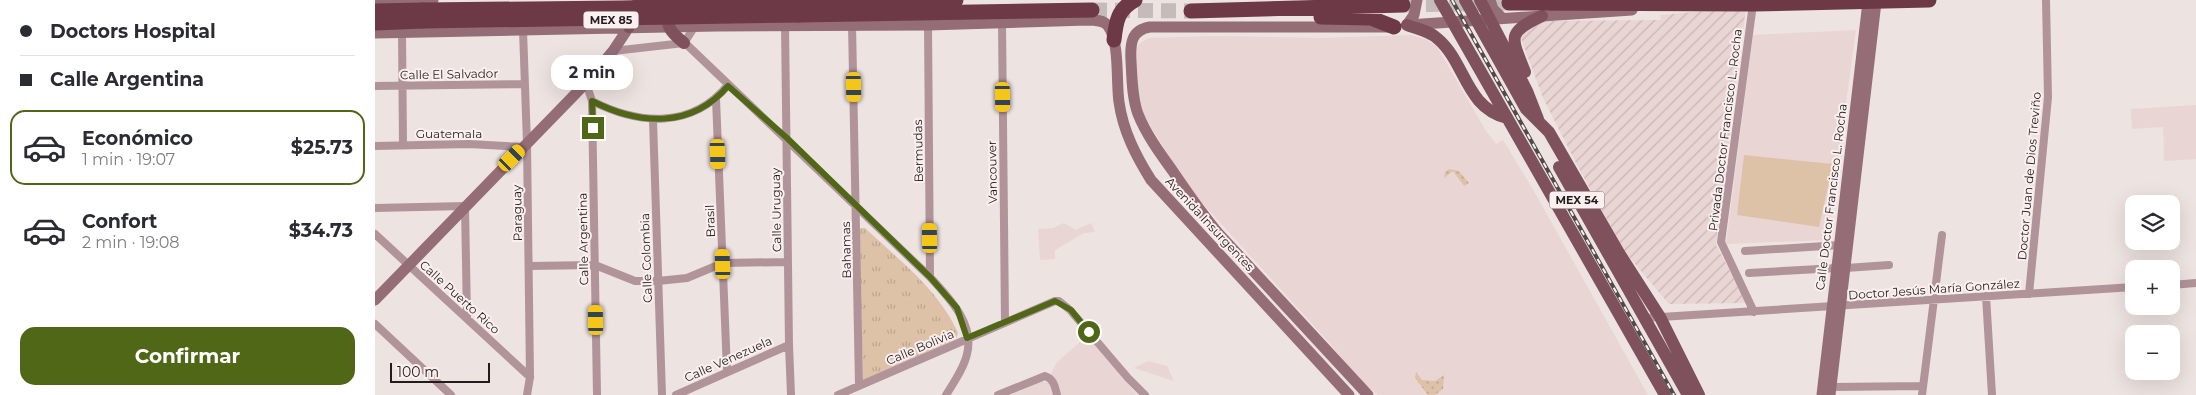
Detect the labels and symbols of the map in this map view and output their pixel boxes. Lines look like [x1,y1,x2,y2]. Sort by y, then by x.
road number: MEX 85 [583,12,639,28]
street label: Privada Doctor Francisco L. Rocha [1705,28,1745,232]
callout: 2 min [552,56,634,90]
street label: Calle El Salvador [400,66,498,82]
car [846,72,861,102]
car [995,82,1010,112]
street label: Doctor Juan de Dios Treviño [2014,91,2044,261]
street label: Calle Doctor Francisco L. Rocha [1812,103,1850,291]
route end [582,117,604,139]
street label: Bermudas [910,119,926,183]
street label: Guatemala [416,126,482,141]
car [709,139,726,169]
street label: Vancouver [984,140,1000,204]
car [496,142,527,174]
street label: Calle Uruguay [768,167,784,252]
street label: Avenida Insurgentes [1162,174,1258,274]
street label: Paraguay [509,184,525,241]
road number: MEX 54 [1549,192,1605,208]
street label: Calle Argentina [575,193,591,285]
street label: Brasil [702,204,718,238]
street label: Calle Colombia [637,213,655,303]
street label: Bahamas [838,221,854,279]
car [922,223,937,253]
car [714,249,731,279]
street label: Calle Puerto Rico [417,257,503,337]
street label: Doctor Jesús María González [1848,276,2020,302]
car [588,305,603,335]
route start [1078,321,1100,343]
street label: Calle Bolivia [884,326,956,368]
street label: Calle Venezuela [682,333,774,385]
scale bar [390,360,490,383]

